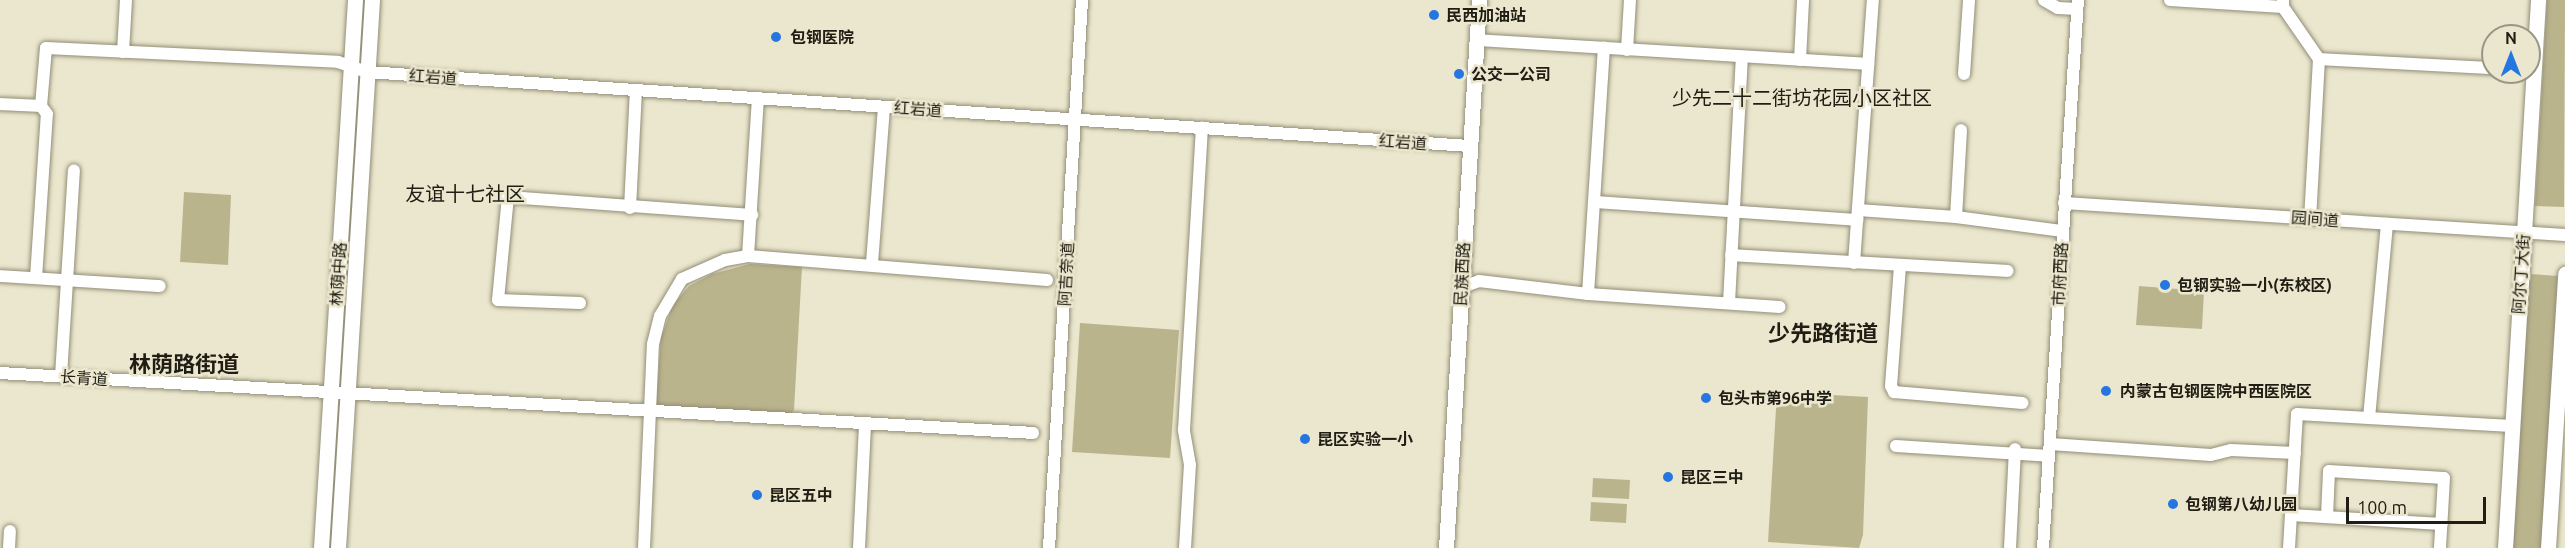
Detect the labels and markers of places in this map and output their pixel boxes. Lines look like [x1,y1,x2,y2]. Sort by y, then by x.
place label: 民西加油站 [1446,5,1526,25]
marker: 民西加油站 [1427,8,1441,22]
place label: 包钢医院 [790,27,854,47]
marker: 包钢医院 [767,28,785,46]
place label: 公交一公司 [1471,64,1551,84]
marker: 公交一公司 [1452,67,1466,81]
place label: 包钢实验一小(东校区) [2177,275,2332,295]
marker: 包钢实验一小(东校区) [2158,278,2172,292]
place label: 内蒙古包钢医院中西医院区 [2120,381,2312,401]
marker: 内蒙古包钢医院中西医院区 [2097,382,2115,400]
place label: 包头市第96中学 [1718,388,1832,408]
marker: 包头市第96中学 [1699,391,1713,405]
place label: 昆区实验一小 [1317,429,1413,449]
marker: 昆区实验一小 [1298,432,1312,446]
place label: 昆区三中 [1680,467,1744,487]
marker: 昆区三中 [1661,470,1675,484]
place label: 昆区五中 [769,485,833,505]
marker: 昆区五中 [750,488,764,502]
place label: 包钢第八幼儿园 [2185,494,2297,514]
marker: 包钢第八幼儿园 [2166,497,2180,511]

